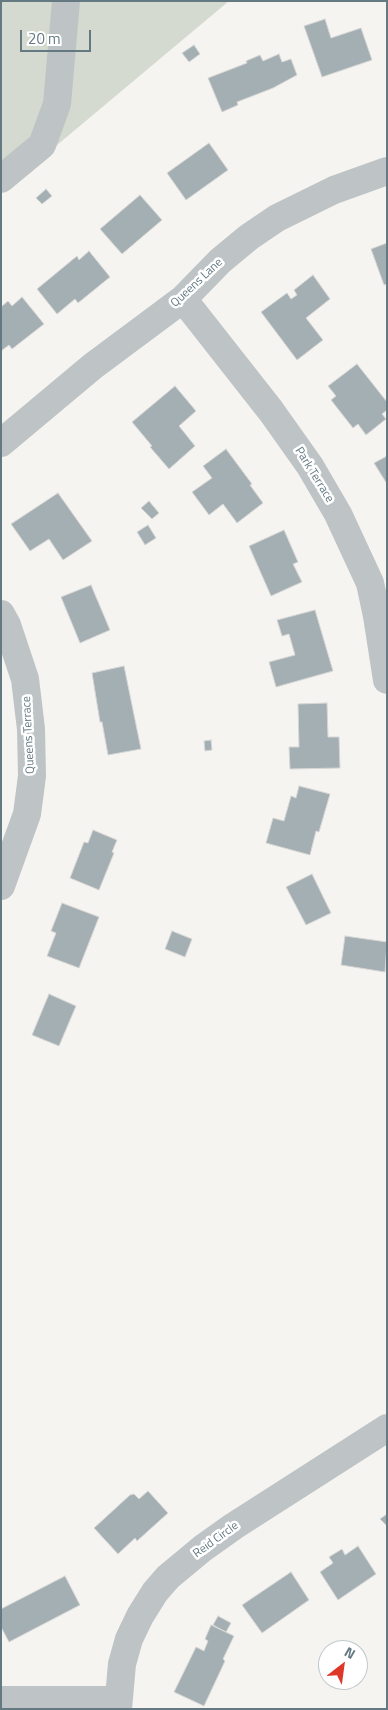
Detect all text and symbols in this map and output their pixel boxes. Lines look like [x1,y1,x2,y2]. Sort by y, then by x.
scale bar [22,20,94,52]
text: 20 m [28,27,61,50]
street label: Queens Lane [168,255,226,311]
street label: Park Terrace [291,445,337,505]
street label: Queens Terrace [20,696,38,774]
street label: Reid Circle [191,1519,241,1561]
north arrow [318,1640,368,1690]
text: N [341,1641,360,1664]

